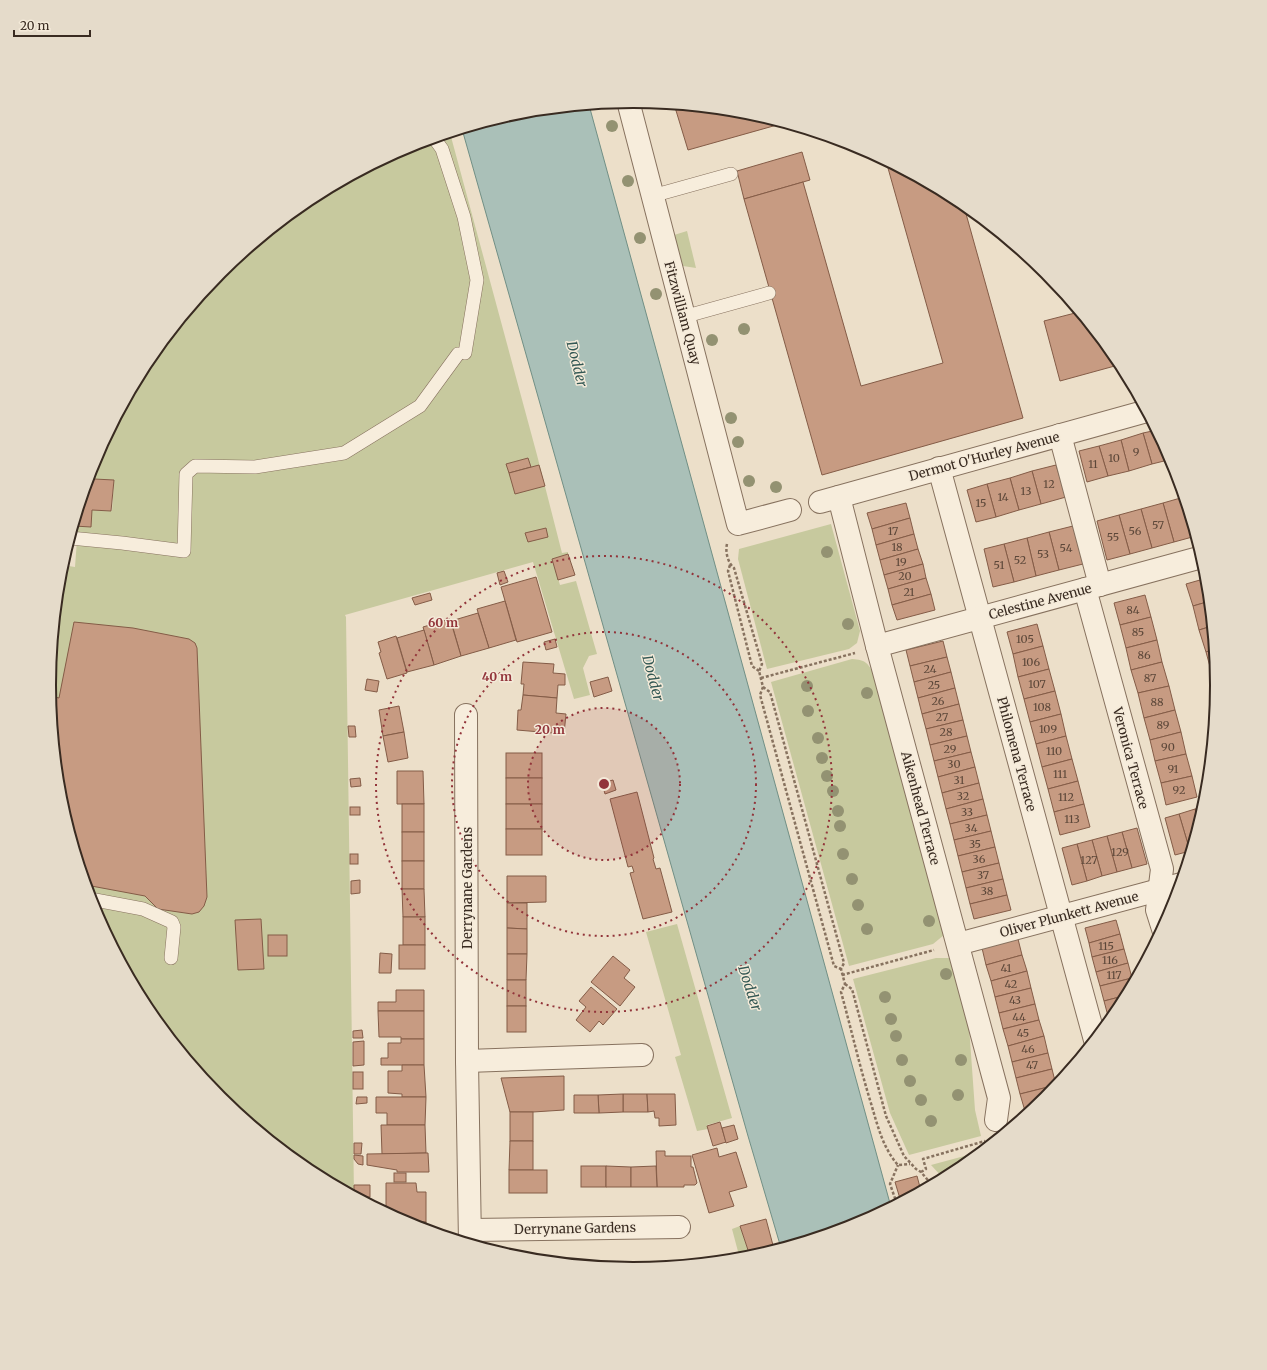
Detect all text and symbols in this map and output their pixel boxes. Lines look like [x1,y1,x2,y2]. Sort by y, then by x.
scale bar [14,12,90,38]
text: 20 m [20,18,49,33]
street label: Fitzwilliam Quay [661,259,705,367]
water label: Dodder [562,338,591,389]
street label: Dermot O'Hurley Avenue [907,428,1061,485]
house number: 9 [1133,445,1140,459]
house number: 10 [1108,451,1120,465]
house number: 11 [1088,457,1098,471]
house number: 12 [1043,477,1055,491]
house number: 13 [1021,484,1031,498]
house number: 14 [997,490,1009,504]
house number: 15 [975,496,987,510]
house number: 57 [1152,518,1164,532]
house number: 17 [888,524,898,538]
house number: 56 [1129,524,1142,538]
house number: 55 [1107,530,1119,544]
house number: 18 [891,540,903,554]
house number: 54 [1060,541,1073,555]
house number: 53 [1037,547,1049,561]
house number: 52 [1014,553,1026,567]
house number: 19 [895,555,907,569]
house number: 51 [994,558,1004,572]
house number: 20 [898,569,912,583]
street label: Celestine Avenue [987,580,1094,623]
house number: 21 [903,585,915,599]
house number: 84 [1126,603,1140,617]
text: 60 m [428,615,458,630]
house number: 85 [1132,625,1144,639]
house number: 105 [1016,632,1034,646]
house number: 86 [1137,648,1151,662]
water label: Dodder [638,652,668,703]
house number: 106 [1022,655,1040,669]
house number: 24 [924,662,937,676]
text: 40 m [482,669,512,684]
house number: 87 [1144,671,1156,685]
house number: 107 [1028,677,1046,691]
house number: 25 [928,678,940,692]
house number: 26 [932,694,945,708]
street label: Philomena Terrace [993,695,1040,814]
house number: 88 [1150,695,1164,709]
house number: 108 [1033,700,1051,714]
street label: Veronica Terrace [1109,705,1152,811]
house number: 27 [936,710,948,724]
house number: 89 [1156,718,1170,732]
text: 20 m [535,722,565,737]
house number: 109 [1039,722,1057,736]
house number: 28 [940,725,953,739]
house number: 90 [1161,740,1175,754]
house number: 29 [944,742,957,756]
house number: 110 [1046,744,1062,758]
street label: Aikenhead Terrace [897,748,944,867]
house number: 30 [947,757,961,771]
house number: 91 [1167,762,1179,776]
house number: 111 [1053,767,1067,781]
house number: 31 [954,773,964,787]
centre of rings [597,777,611,791]
house number: 92 [1173,783,1185,797]
house number: 32 [957,789,969,803]
house number: 112 [1058,790,1074,804]
house number: 33 [961,805,973,819]
house number: 113 [1064,812,1080,826]
house number: 34 [965,821,978,835]
street label: Derrynane Gardens [459,827,476,949]
house number: 35 [969,837,981,851]
house number: 129 [1111,845,1129,859]
house number: 36 [973,852,986,866]
house number: 127 [1080,853,1098,867]
house number: 37 [977,868,989,882]
house number: 38 [981,884,994,898]
street label: Oliver Plunkett Avenue [998,888,1140,941]
house number: 115 [1098,939,1114,953]
house number: 116 [1102,953,1118,967]
house number: 41 [1001,961,1011,975]
water label: Dodder [734,962,766,1013]
house number: 117 [1106,968,1122,982]
house number: 42 [1005,977,1017,991]
house number: 43 [1009,993,1021,1007]
house number: 44 [1012,1010,1026,1024]
house number: 45 [1017,1026,1029,1040]
house number: 46 [1021,1042,1035,1056]
house number: 47 [1026,1058,1038,1072]
street label: Derrynane Gardens [514,1219,636,1238]

